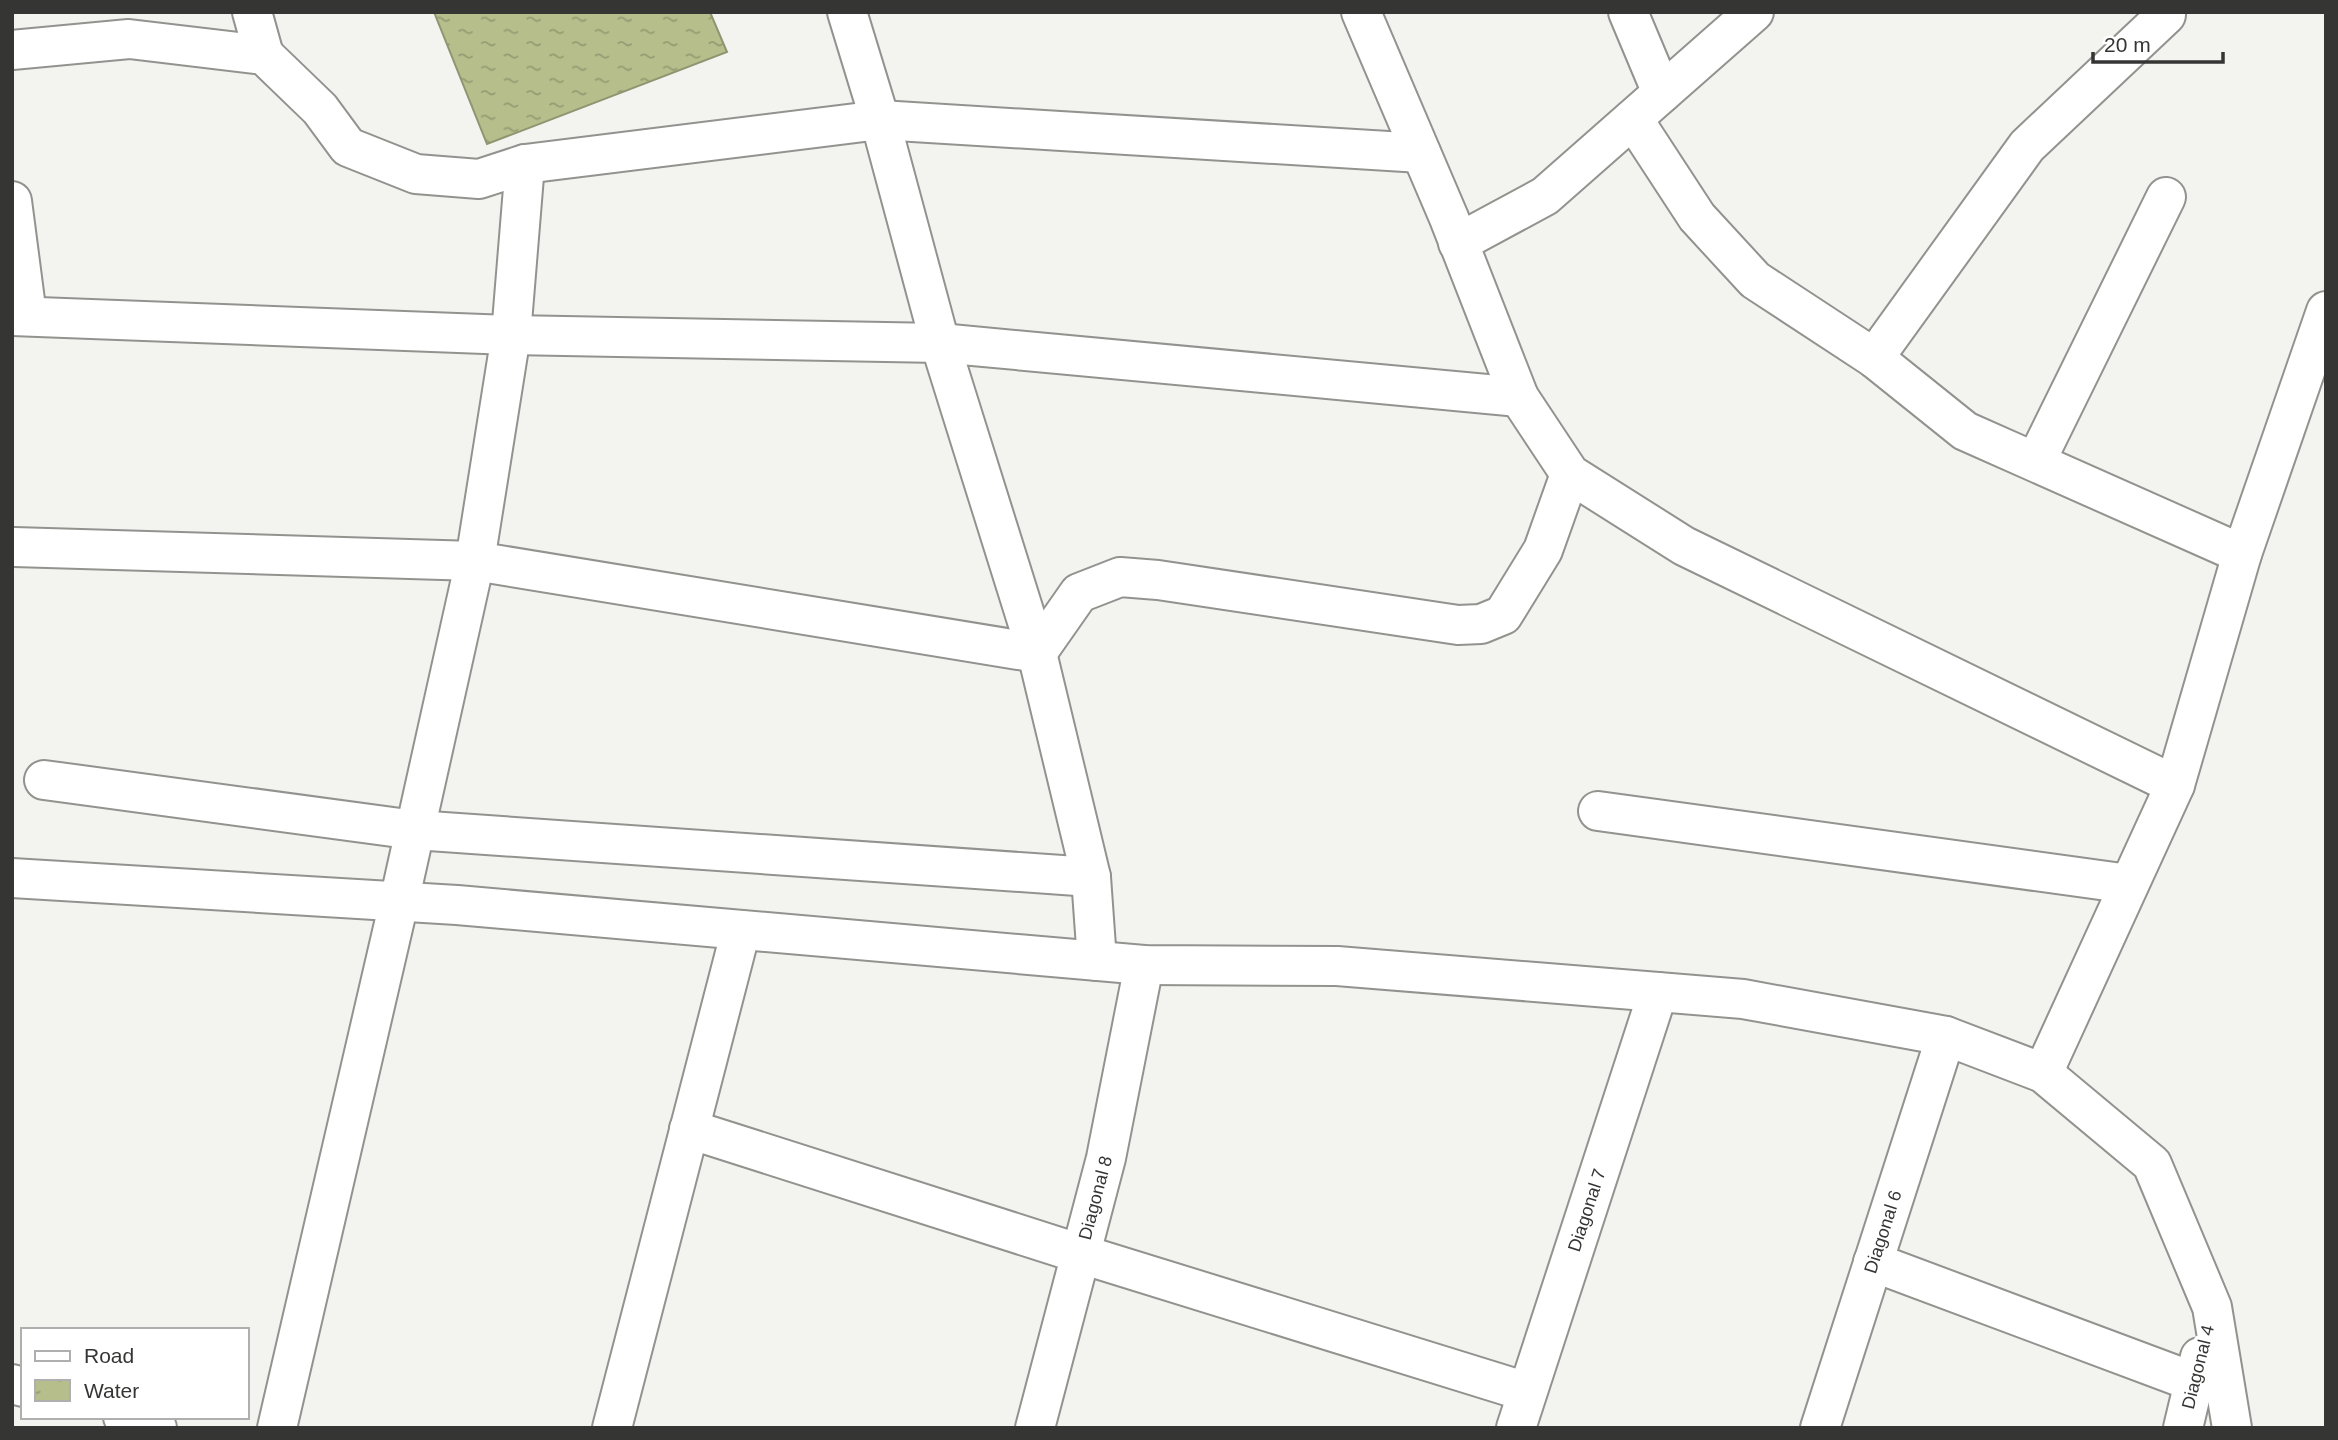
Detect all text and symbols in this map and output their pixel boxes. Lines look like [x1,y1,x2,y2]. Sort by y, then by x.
scale bar [2093,21,2222,65]
text: 20 m [2104,33,2151,56]
street label: Diagonal 8 [1075,1154,1116,1242]
street label: Diagonal 7 [1564,1166,1610,1254]
street label: Diagonal 6 [1860,1188,1906,1276]
street label: Diagonal 4 [2178,1323,2218,1411]
legend [21,1328,248,1419]
text: Road [84,1344,134,1367]
text: Water [84,1379,139,1402]

